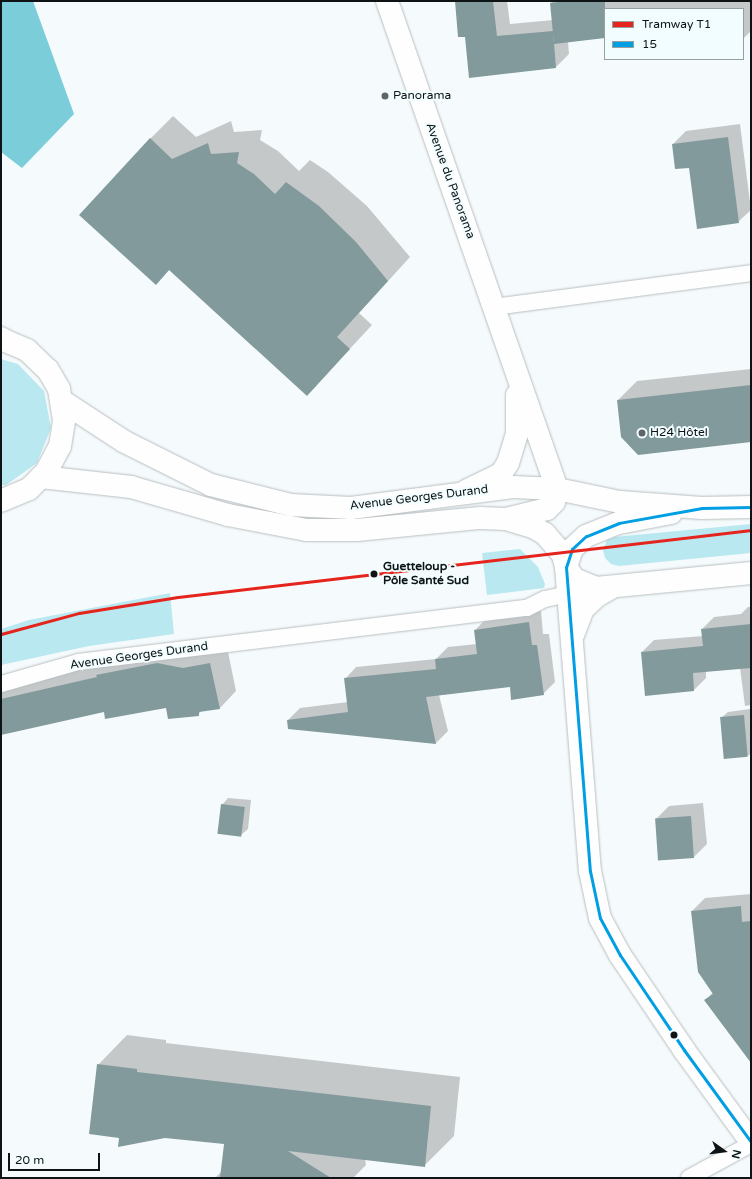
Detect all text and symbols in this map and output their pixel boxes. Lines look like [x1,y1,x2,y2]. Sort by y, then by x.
legend [604,8,744,60]
text: Tramway T1 [642,17,711,31]
text: 15 [642,37,657,51]
place label: Panorama [393,89,451,103]
marker: Panorama [380,91,390,101]
street label: Avenue du Panorama [422,121,478,241]
place label: H24 Hôtel [650,426,708,440]
marker: H24 Hôtel [637,428,647,438]
street label: Avenue Georges Durand [349,482,489,514]
place label: Guetteloup - Pôle Santé Sud [383,560,469,588]
marker: Guetteloup - Pôle Santé Sud [368,568,380,580]
street label: Avenue Georges Durand [69,639,209,673]
unlabelled marker [669,1030,679,1040]
north arrow [704,1131,744,1171]
scale bar [10,1145,102,1171]
text: N [729,1148,744,1160]
text: 20 m [15,1153,44,1167]

